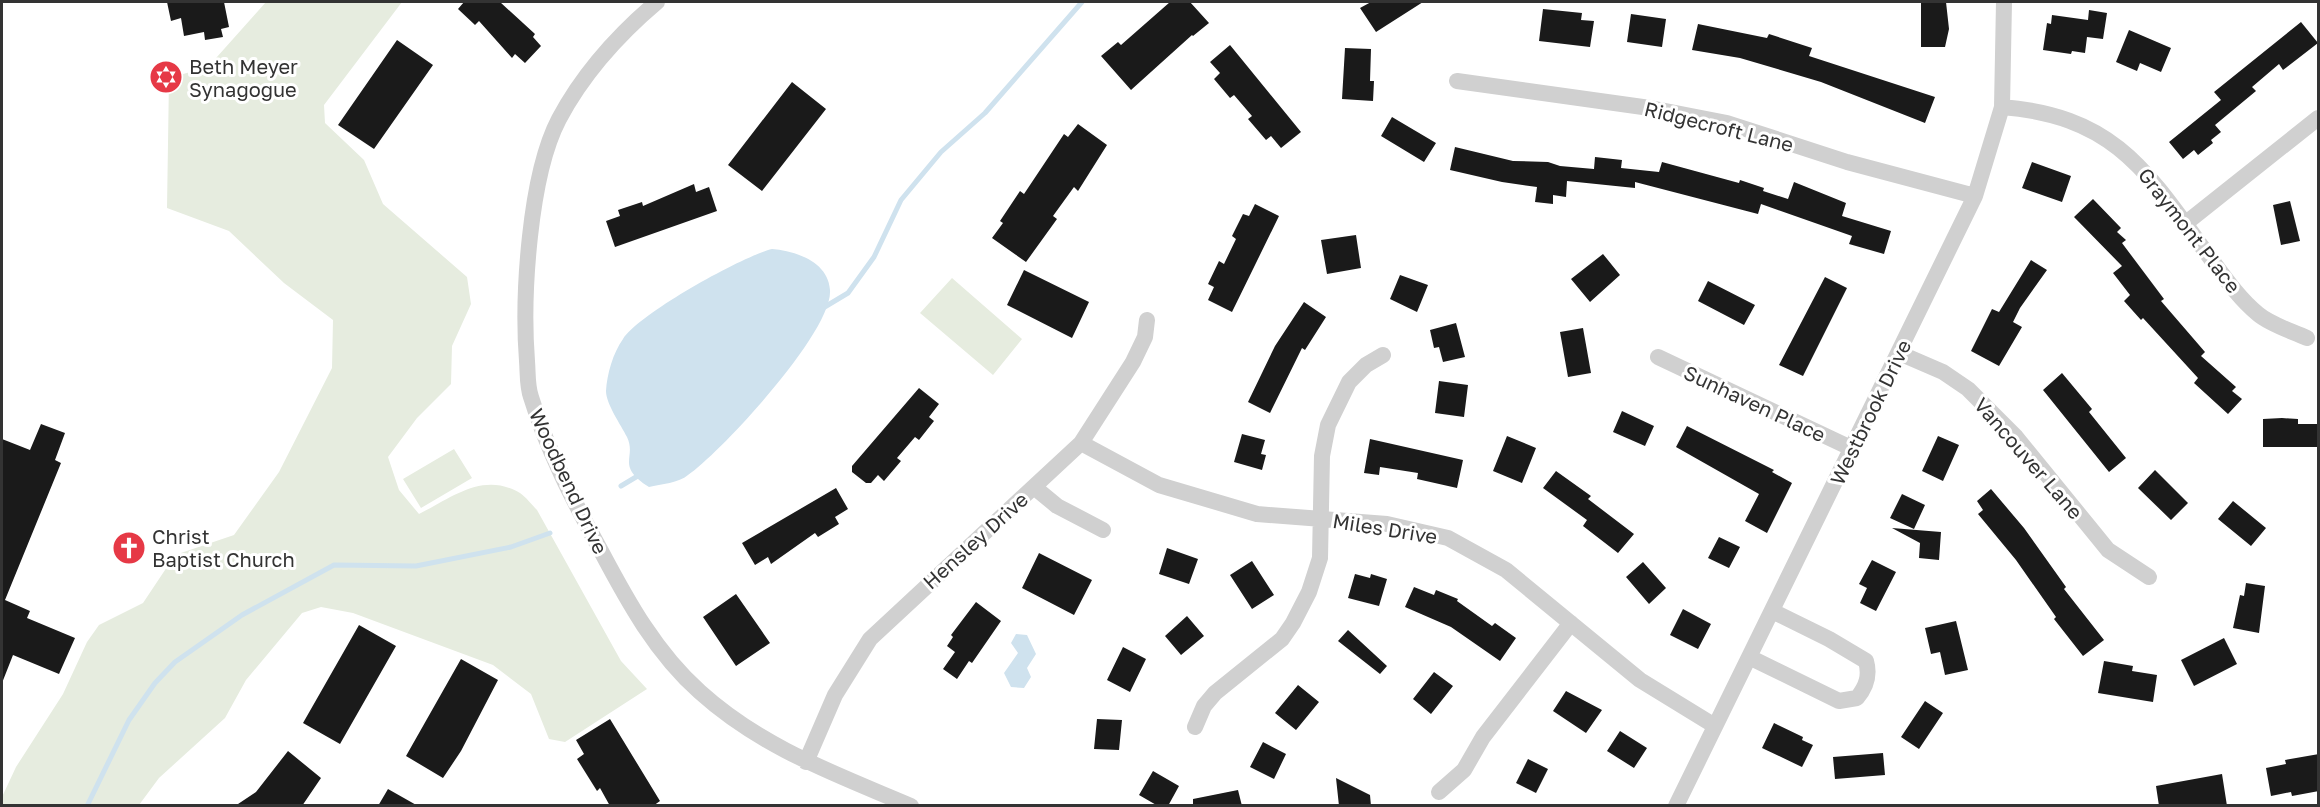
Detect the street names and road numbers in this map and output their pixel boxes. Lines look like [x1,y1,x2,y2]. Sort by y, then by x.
street label: Ridgecroft Lane [1642,96,1796,156]
street label: Graymont Place [2134,163,2246,297]
street label: Westbrook Drive [1825,336,1915,488]
street label: Sunhaven Place [1680,360,1830,446]
street label: Vancouver Lane [1970,392,2088,524]
street label: Woodbend Drive [525,404,613,558]
street label: Hensley Drive [918,487,1032,593]
street label: Miles Drive [1331,508,1439,548]

